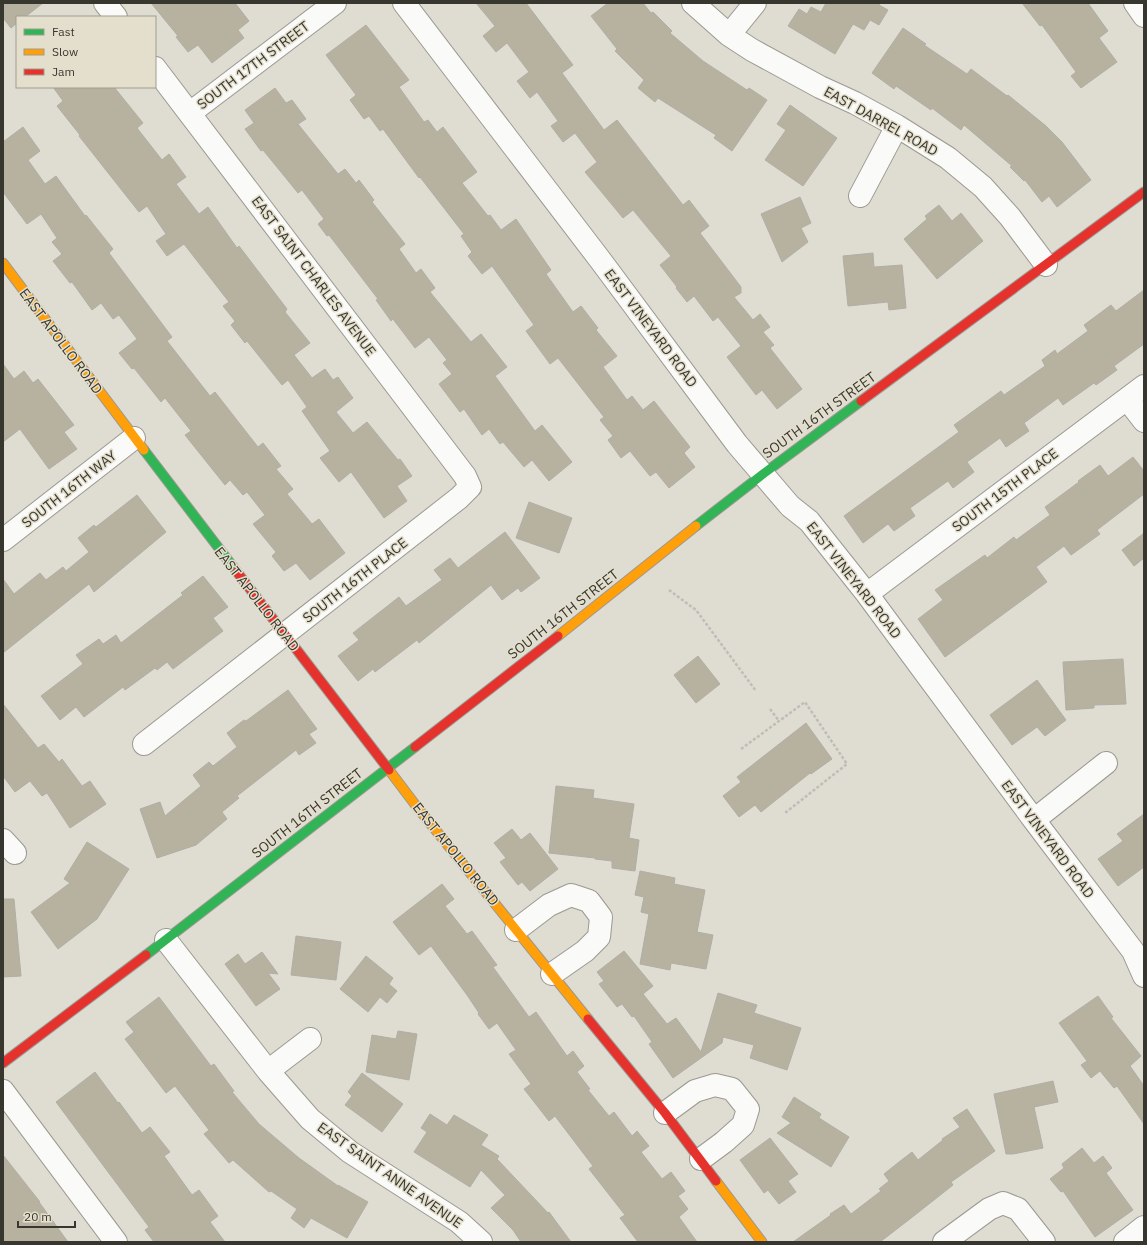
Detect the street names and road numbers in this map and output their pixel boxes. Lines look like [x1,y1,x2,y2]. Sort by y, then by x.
street label: SOUTH 17TH STREET [193,17,313,113]
street label: EAST DARREL ROAD [821,82,941,160]
street label: EAST SAINT CHARLES AVENUE [248,192,380,360]
street label: EAST VINEYARD ROAD [601,265,701,391]
street label: EAST APOLLO ROAD [15,285,107,397]
street label: SOUTH 16TH STREET [759,368,879,462]
street label: SOUTH 15TH PLACE [948,444,1062,536]
street label: SOUTH 16TH WAY [18,446,121,532]
street label: EAST VINEYARD ROAD [803,518,905,642]
street label: SOUTH 16TH PLACE [299,533,411,627]
street label: EAST APOLLO ROAD [211,543,303,655]
street label: SOUTH 16TH STREET [504,565,622,663]
street label: SOUTH 16TH STREET [248,764,366,862]
street label: EAST VINEYARD ROAD [998,776,1098,902]
street label: EAST APOLLO ROAD [409,799,503,909]
street label: EAST SAINT ANNE AVENUE [314,1118,466,1232]

